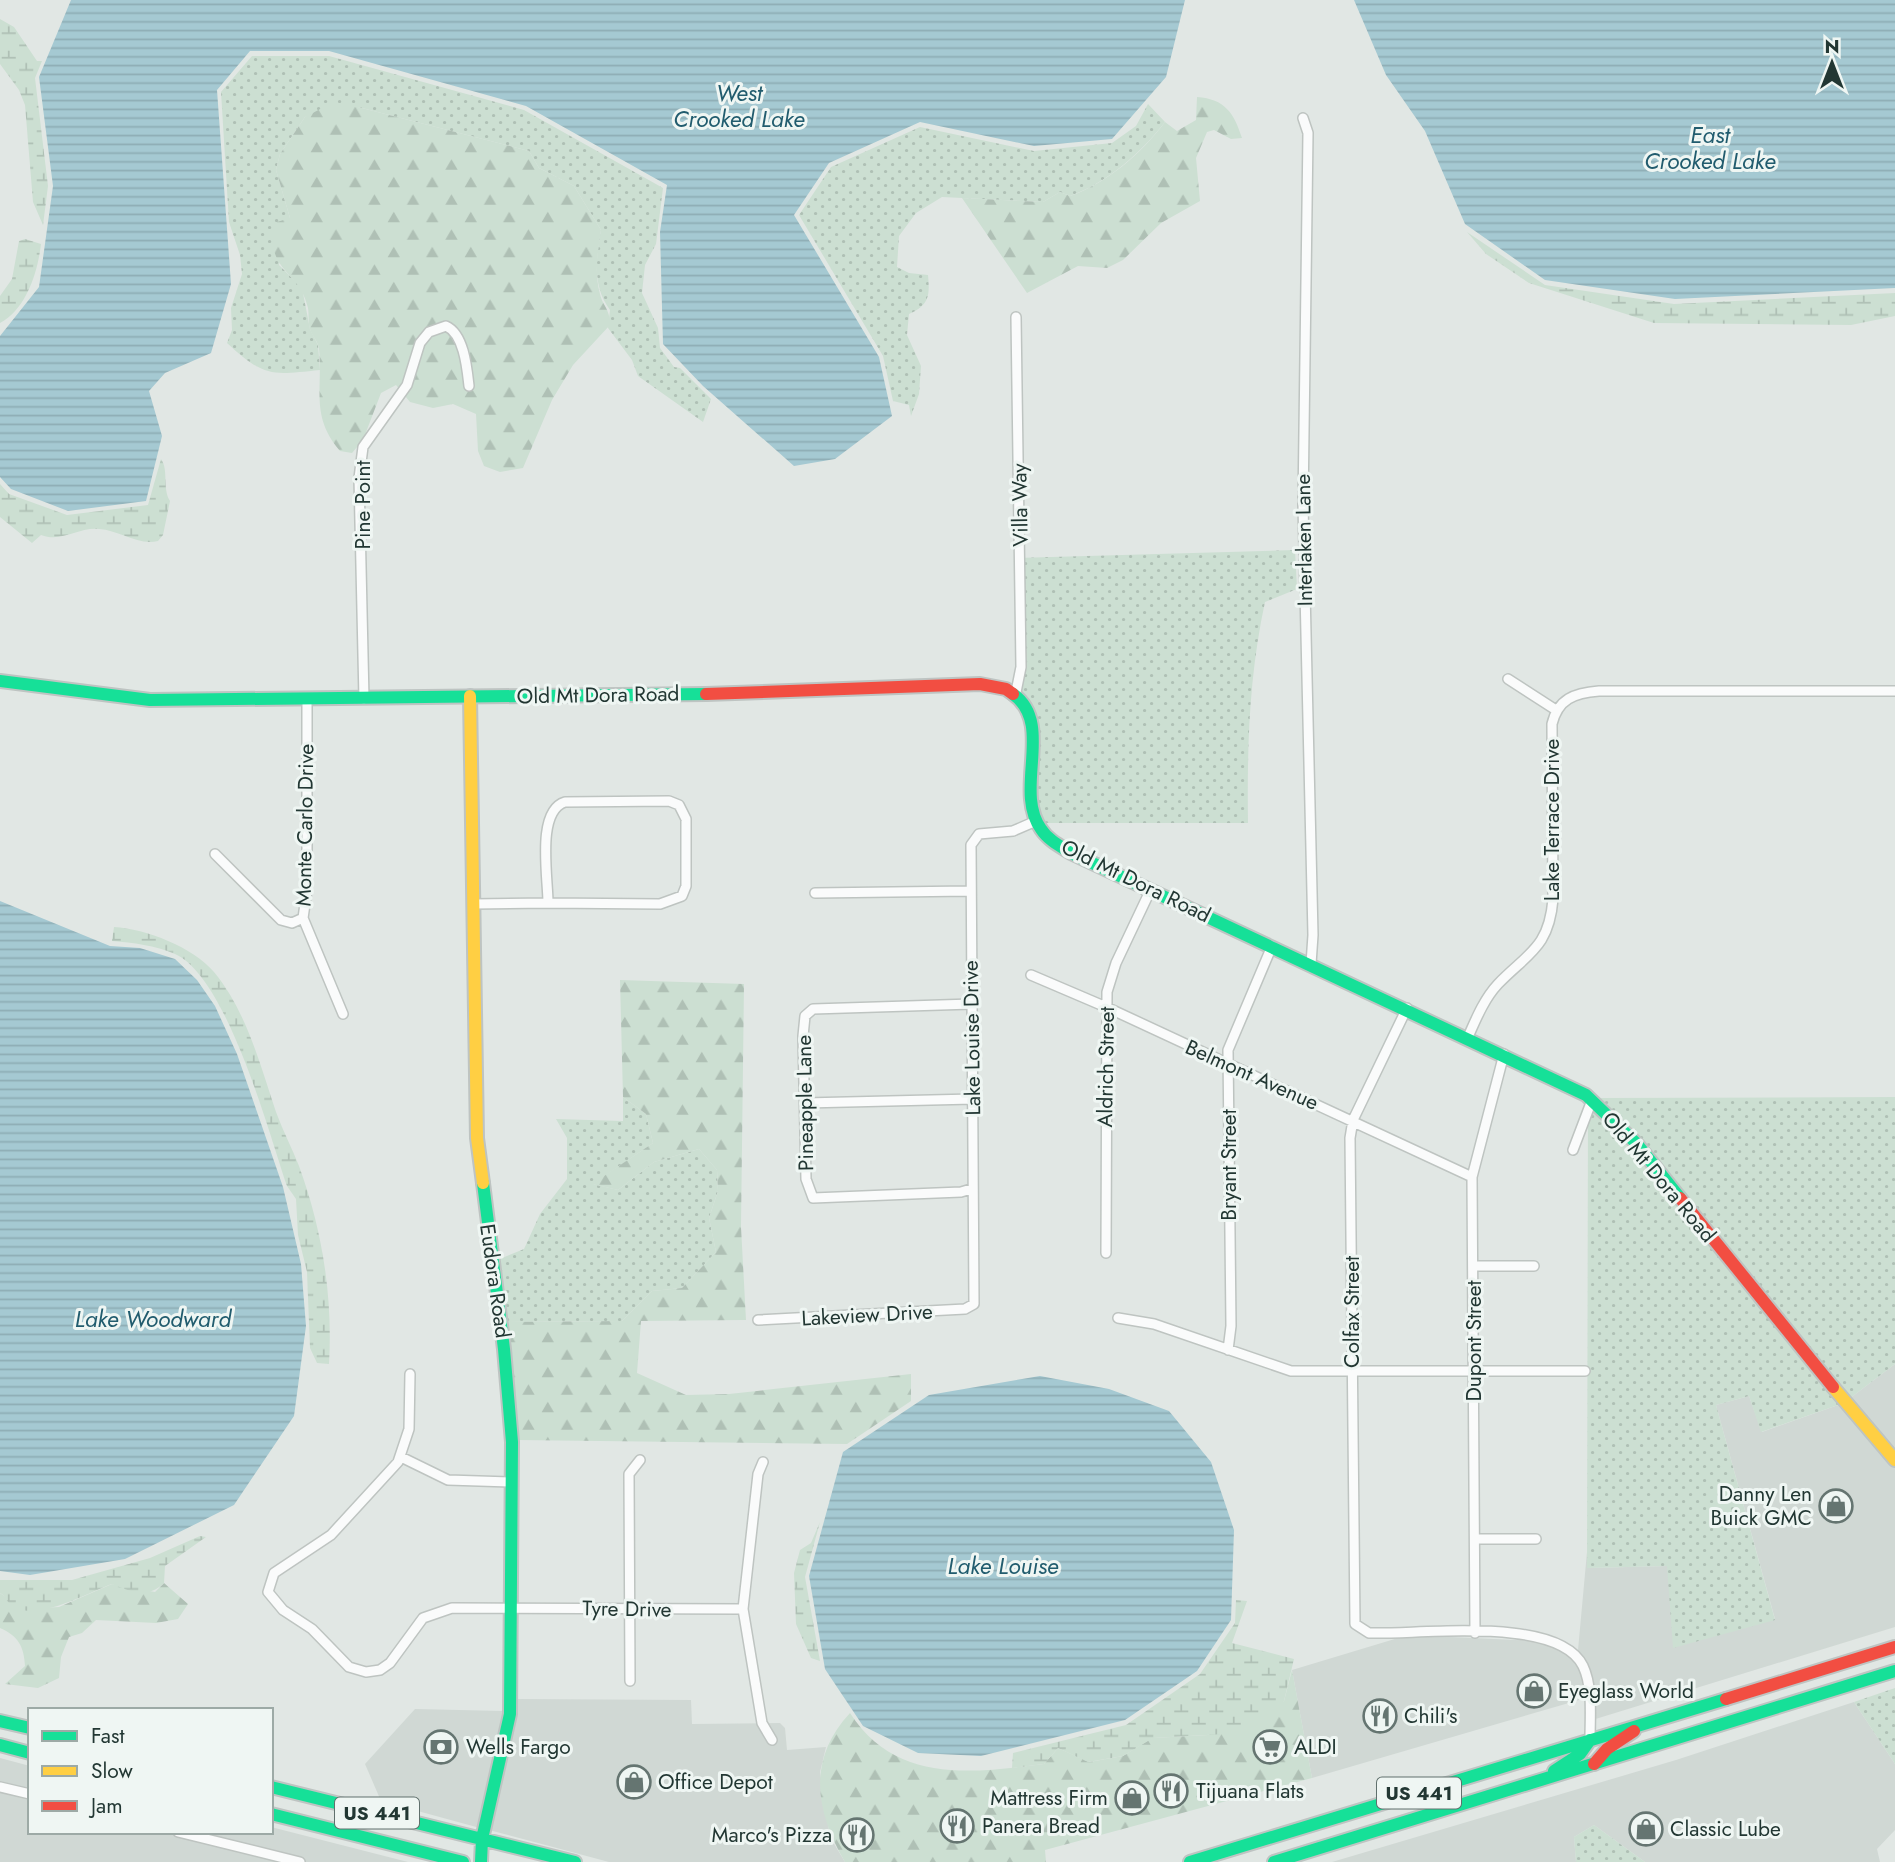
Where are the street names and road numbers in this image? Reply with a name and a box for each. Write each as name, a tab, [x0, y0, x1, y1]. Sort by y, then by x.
street label: Pine Point	[348, 461, 378, 549]
street label: Villa Way	[1004, 462, 1036, 547]
street label: Interlaken Lane	[1288, 473, 1320, 607]
street label: Old Mt Dora Road	[516, 679, 680, 711]
street label: Lake Terrace Drive	[1537, 739, 1567, 901]
street label: Monte Carlo Drive	[289, 743, 321, 907]
street label: Old Mt Dora Road	[1056, 832, 1216, 930]
street label: Lake Louise Drive	[956, 960, 988, 1116]
street label: Aldrich Street	[1090, 1006, 1122, 1128]
street label: Belmont Avenue	[1181, 1032, 1324, 1118]
street label: Pineapple Lane	[789, 1034, 821, 1171]
street label: Old Mt Dora Road	[1595, 1105, 1723, 1249]
street label: Bryant Street	[1214, 1109, 1244, 1221]
street label: Eudora Road	[472, 1222, 518, 1340]
street label: Colfax Street	[1337, 1256, 1367, 1368]
street label: Dupont Street	[1459, 1280, 1489, 1402]
street label: Lakeview Drive	[801, 1297, 934, 1333]
street label: Tyre Drive	[582, 1593, 672, 1625]
road number: US 441	[1377, 1778, 1461, 1809]
road number: US 441	[335, 1798, 419, 1828]

